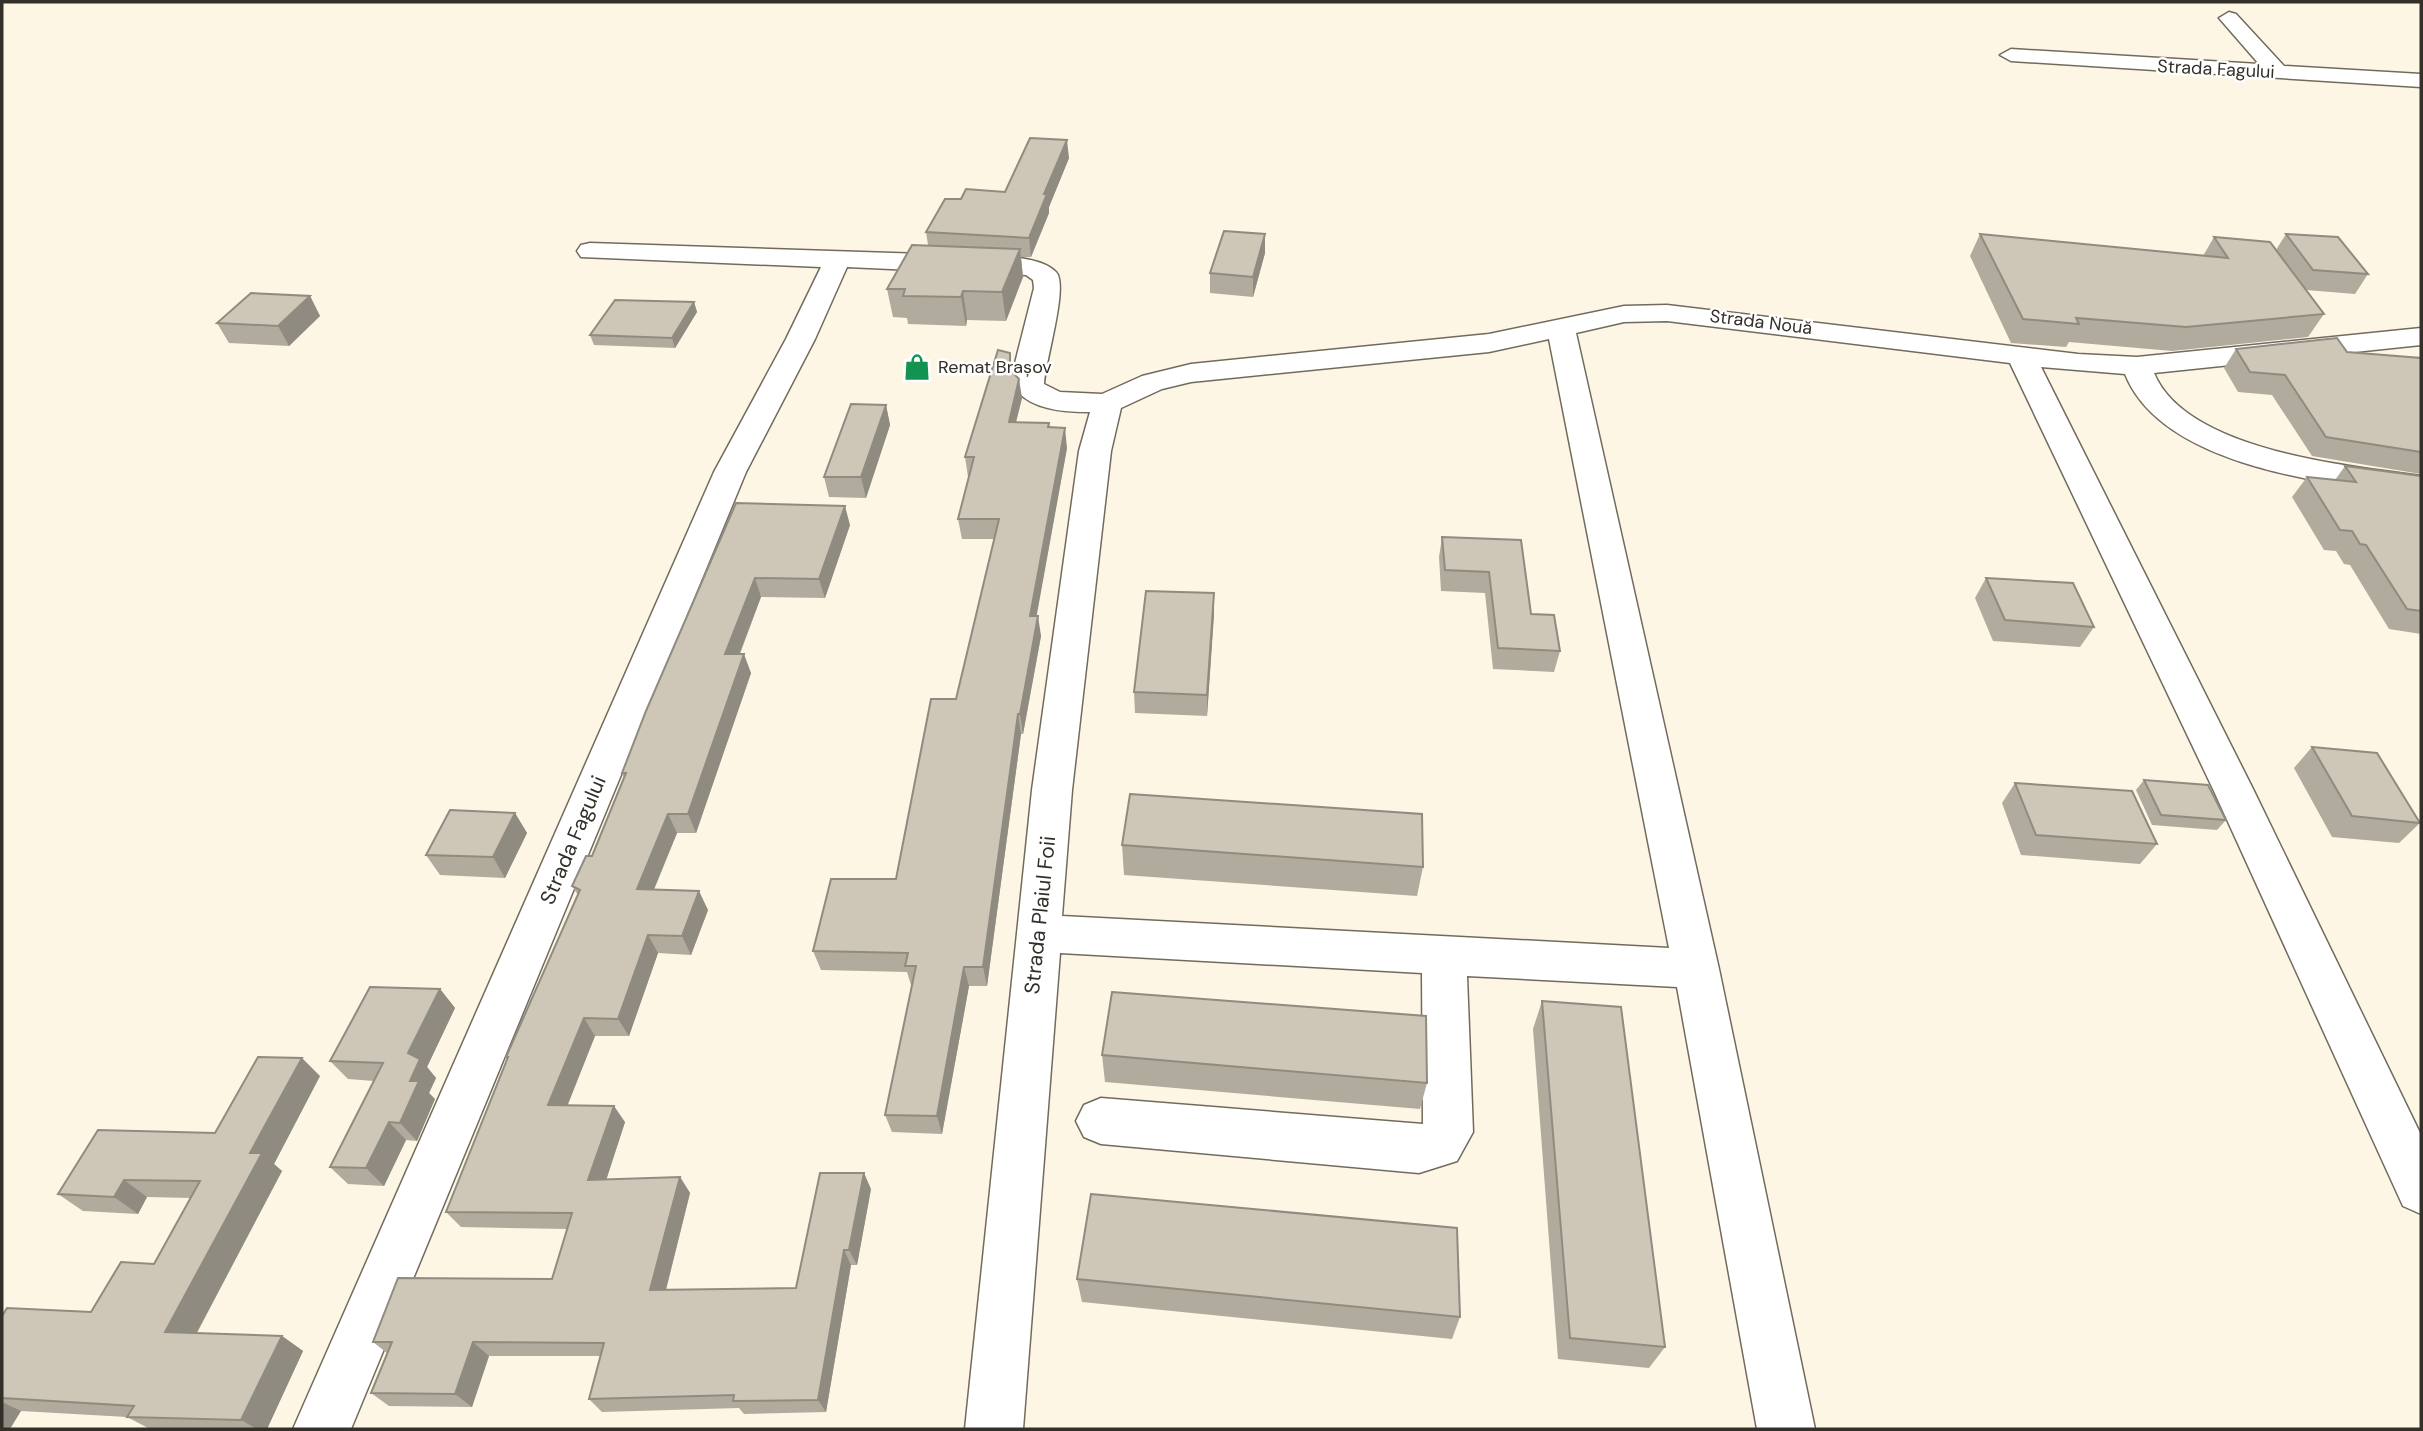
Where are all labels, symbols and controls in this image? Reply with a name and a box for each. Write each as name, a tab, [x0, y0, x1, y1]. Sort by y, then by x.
street label: Strada Fagului	[2157, 54, 2275, 84]
street label: Strada Nouă	[1708, 304, 1814, 340]
shop icon: Remat Brașov	[902, 352, 932, 382]
place label: Remat Brașov	[938, 355, 1052, 379]
street label: Strada Fagului	[533, 771, 613, 909]
street label: Strada Plaiul Foii	[1018, 835, 1062, 995]

